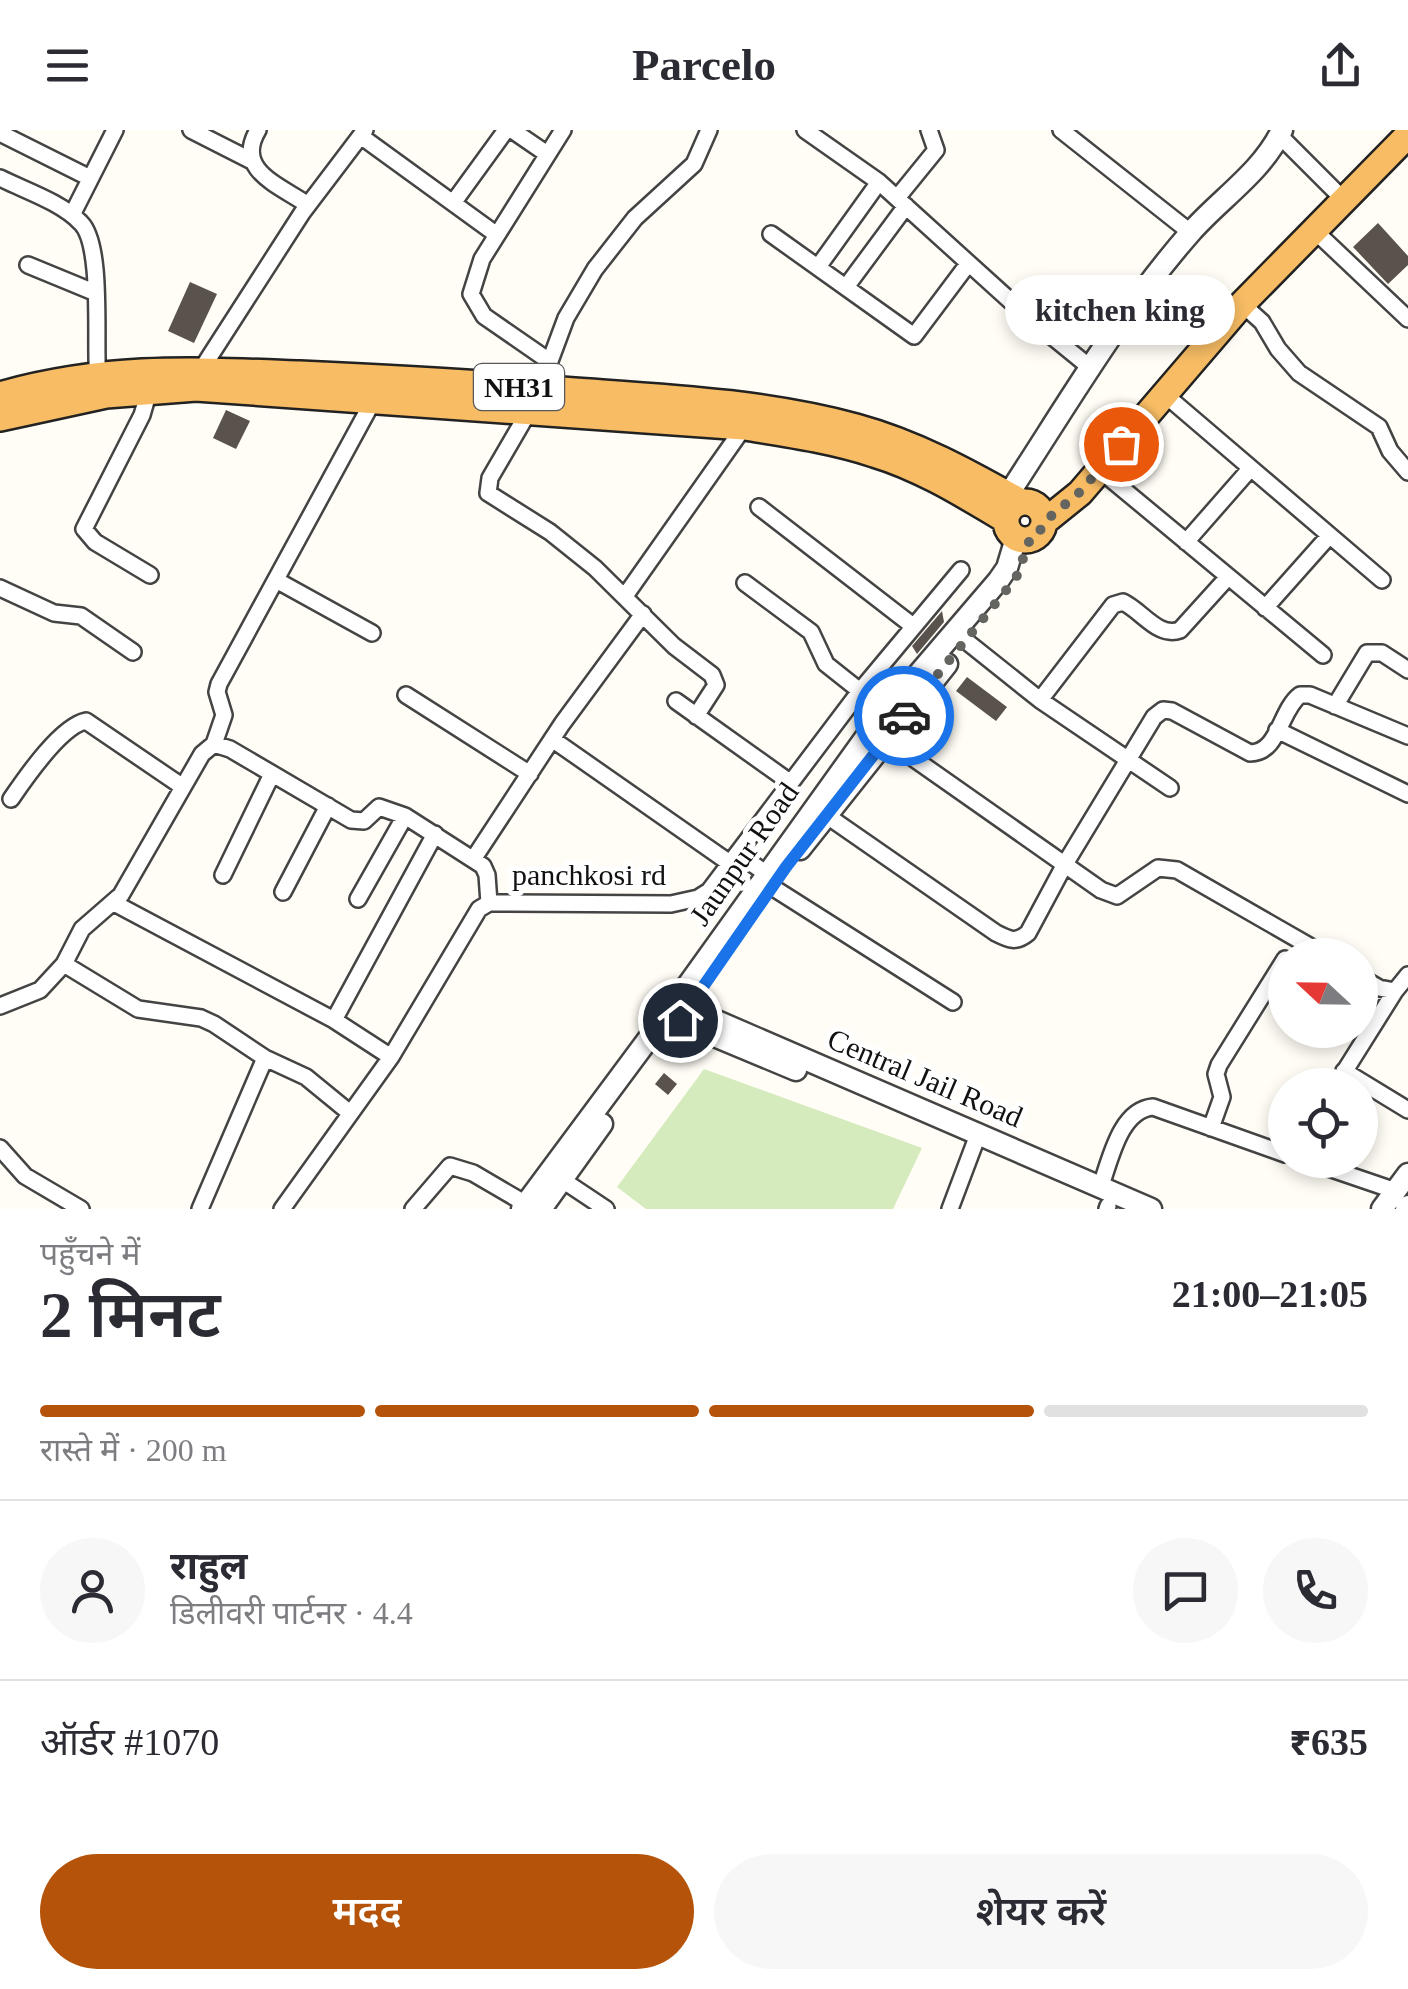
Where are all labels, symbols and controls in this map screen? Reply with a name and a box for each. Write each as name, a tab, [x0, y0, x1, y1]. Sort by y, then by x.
icon: menu	[40, 38, 95, 93]
icon: share	[1313, 38, 1368, 93]
text: Parcelo	[632, 40, 776, 90]
callout: kitchen king	[1006, 274, 1236, 344]
text: kitchen king	[1035, 292, 1205, 328]
road number: NH31	[474, 364, 564, 410]
pin	[1079, 402, 1164, 487]
icon: bag	[1094, 417, 1149, 472]
courier	[854, 666, 954, 766]
icon: car	[877, 689, 932, 744]
street label: Jaunpur Road	[683, 776, 805, 931]
street label: panchkosi rd	[512, 858, 666, 891]
north arrow	[1268, 938, 1378, 1048]
map controls	[1268, 938, 1378, 1178]
pin	[638, 978, 723, 1063]
icon: home	[653, 993, 708, 1048]
street label: Central Jail Road	[823, 1022, 1028, 1133]
button: locate	[1268, 1068, 1378, 1178]
text: पहुँचने में	[40, 1236, 140, 1272]
text: 21:00–21:05	[1172, 1273, 1368, 1315]
text: 2 मिनट	[40, 1279, 221, 1351]
text: रास्ते में · 200 m	[40, 1432, 227, 1468]
button: person	[40, 1538, 145, 1643]
button: chat	[1133, 1538, 1238, 1643]
button: phone	[1263, 1538, 1368, 1643]
text: राहुल	[170, 1545, 247, 1587]
text: डिलीवरी पार्टनर · 4.4	[170, 1595, 413, 1631]
text: ऑर्डर #1070	[40, 1721, 219, 1763]
text: ₹635	[1289, 1721, 1368, 1763]
button: मदद	[40, 1854, 694, 1969]
button: शेयर करें	[714, 1854, 1368, 1969]

